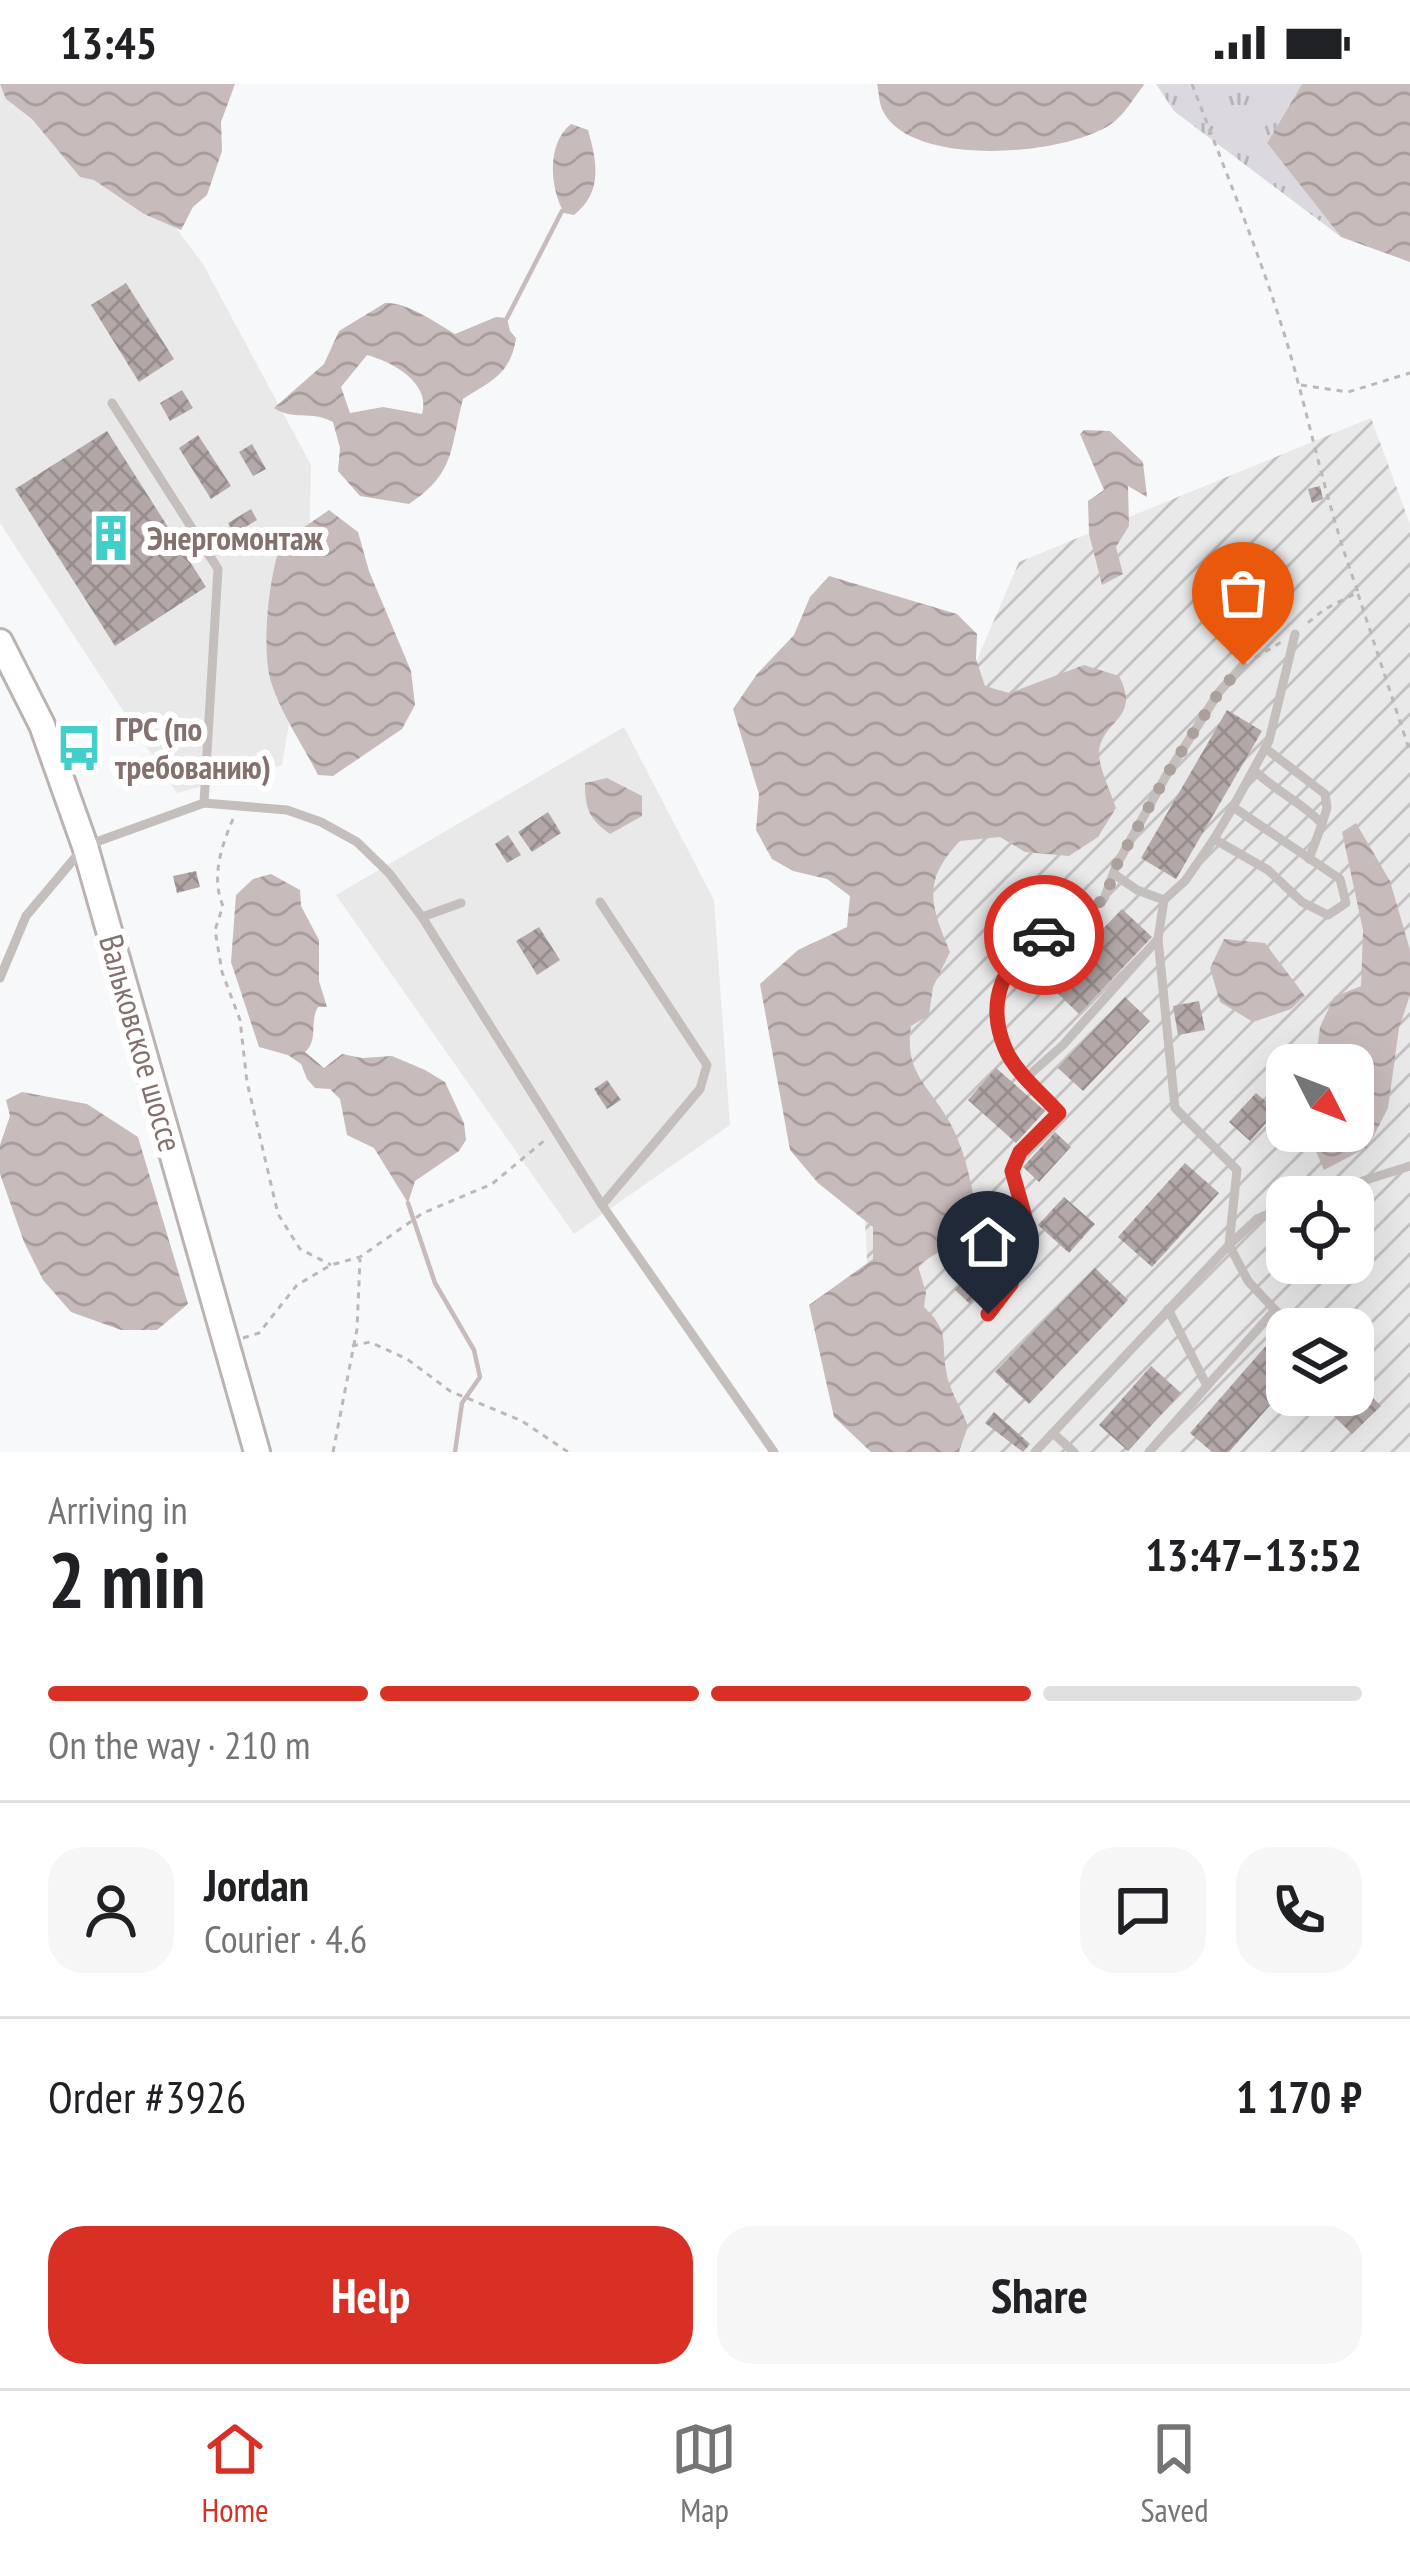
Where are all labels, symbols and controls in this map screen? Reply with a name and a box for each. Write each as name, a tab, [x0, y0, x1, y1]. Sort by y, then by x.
text: 13:45	[60, 13, 157, 71]
building icon: Энергомонтаж	[86, 513, 136, 563]
place label: Энергомонтаж	[147, 516, 324, 559]
pin	[1192, 542, 1294, 665]
icon: bag	[1210, 560, 1276, 626]
place label: ГРС (по требованию)	[115, 707, 271, 788]
bus stop icon: ГРС (по требованию)	[54, 723, 104, 773]
courier	[984, 875, 1104, 995]
icon: car	[1011, 902, 1077, 968]
street label: Вальковское шоссе	[90, 929, 193, 1156]
north arrow	[1266, 1044, 1374, 1152]
map controls	[1266, 1044, 1374, 1416]
button: locate	[1266, 1176, 1374, 1284]
pin	[937, 1191, 1039, 1314]
icon: home	[955, 1209, 1021, 1275]
button: layers	[1266, 1308, 1374, 1416]
text: Arriving in	[48, 1484, 188, 1535]
text: 13:47–13:52	[1145, 1525, 1362, 1583]
text: 2 min	[48, 1529, 206, 1630]
text: On the way · 210 m	[48, 1719, 310, 1770]
button: person	[48, 1847, 174, 1973]
button: chat	[1080, 1847, 1206, 1973]
button: phone	[1236, 1847, 1362, 1973]
text: Jordan	[204, 1855, 309, 1913]
text: Courier · 4.6	[204, 1913, 367, 1964]
text: Order #3926	[48, 2067, 246, 2125]
text: 1 170 ₽	[1236, 2067, 1362, 2125]
button: Help	[48, 2226, 693, 2364]
button: Share	[717, 2226, 1362, 2364]
tab: Home	[201, 2416, 269, 2531]
tab: Map	[671, 2416, 737, 2531]
tab: Saved	[1140, 2416, 1208, 2531]

